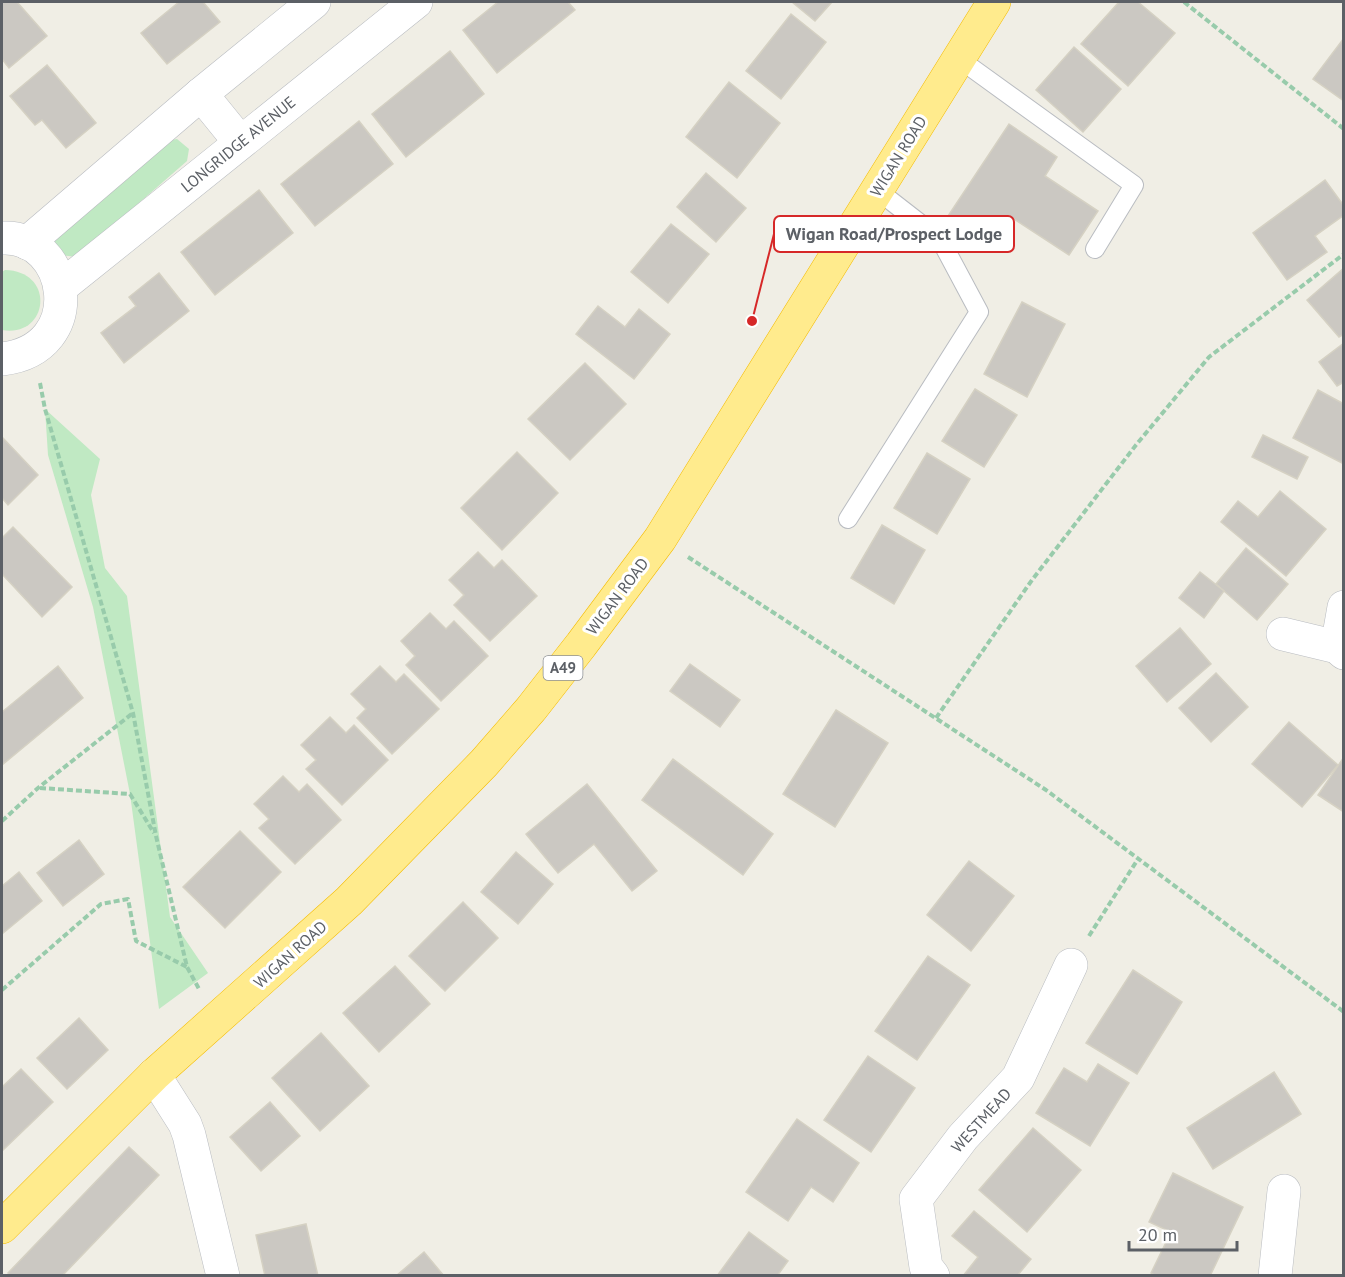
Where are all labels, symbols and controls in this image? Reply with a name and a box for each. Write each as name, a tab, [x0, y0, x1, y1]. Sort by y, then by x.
street label: LONGRIDGE AVENUE	[177, 92, 299, 196]
street label: WIGAN ROAD	[865, 112, 931, 200]
callout: Wigan Road/Prospect Lodge	[774, 216, 1014, 252]
text: Wigan Road/Prospect Lodge	[786, 222, 1002, 245]
street label: WIGAN ROAD	[582, 554, 652, 638]
road number: A49	[544, 656, 582, 680]
street label: WIGAN ROAD	[249, 916, 331, 992]
street label: WESTMEAD	[947, 1083, 1015, 1157]
scale bar	[1129, 1214, 1237, 1252]
text: 20 m	[1138, 1223, 1177, 1246]

